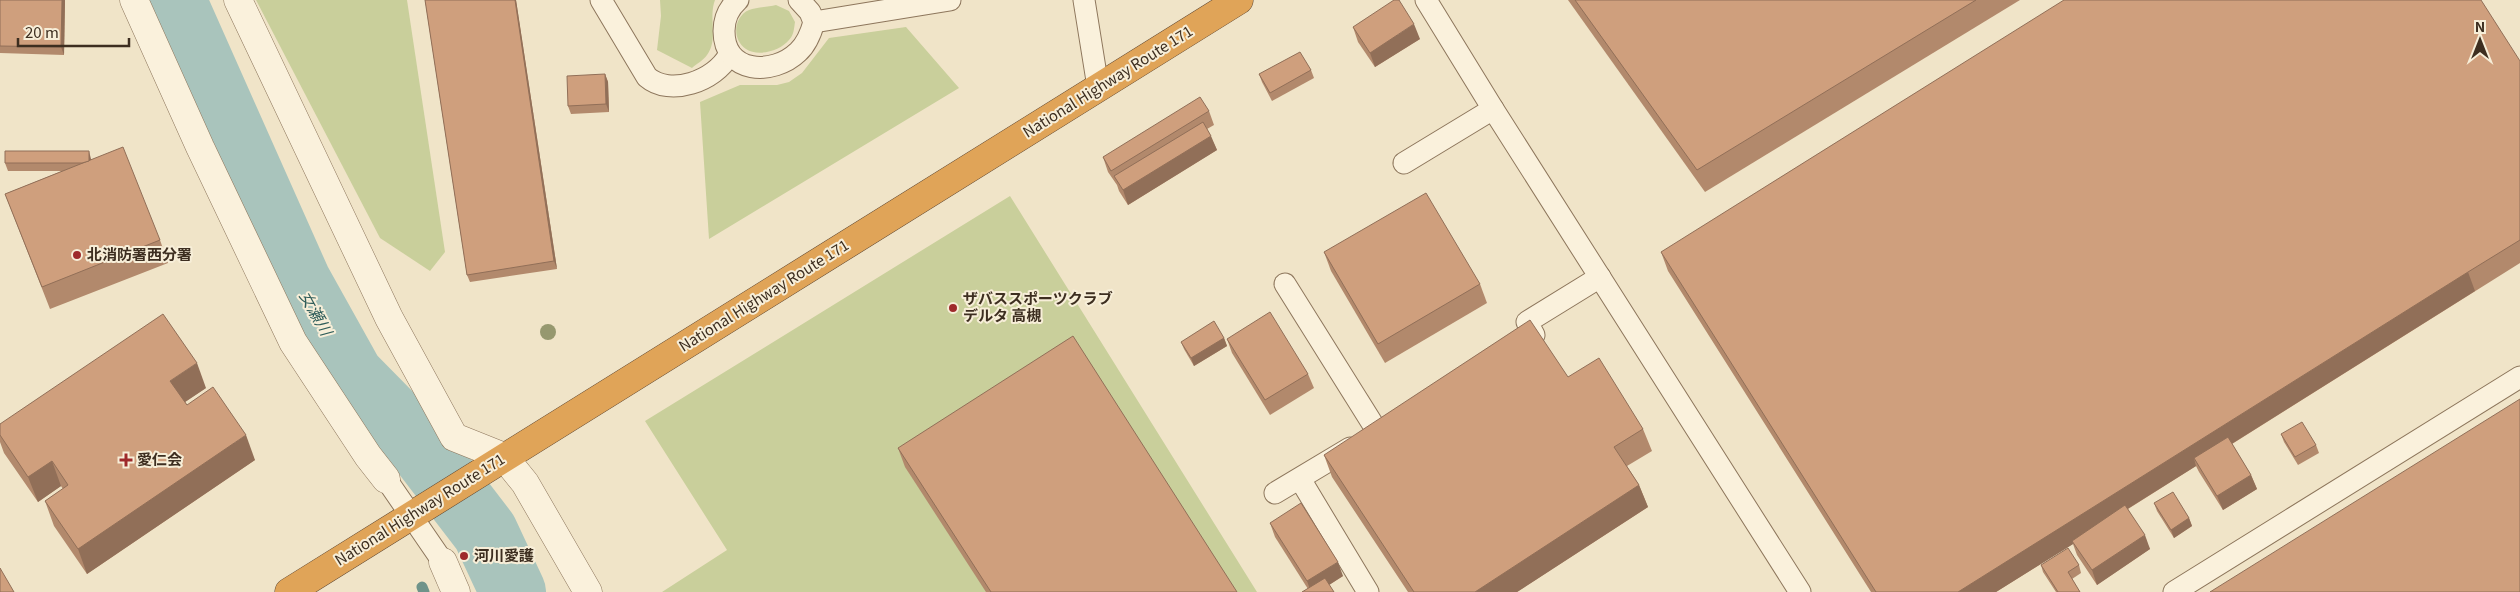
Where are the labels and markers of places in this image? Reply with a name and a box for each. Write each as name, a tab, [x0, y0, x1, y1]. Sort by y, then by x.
place label: 北消防署西分署	[87, 243, 192, 264]
marker: 北消防署西分署	[71, 249, 83, 261]
place label: ザバススポーツクラブ デルタ 高槻	[963, 287, 1113, 325]
marker: ザバススポーツクラブ デルタ 高槻	[947, 302, 959, 314]
place label: 愛仁会	[137, 448, 182, 469]
marker: 愛仁会	[119, 453, 133, 467]
place label: 河川愛護	[474, 544, 534, 565]
marker: 河川愛護	[458, 550, 470, 562]

